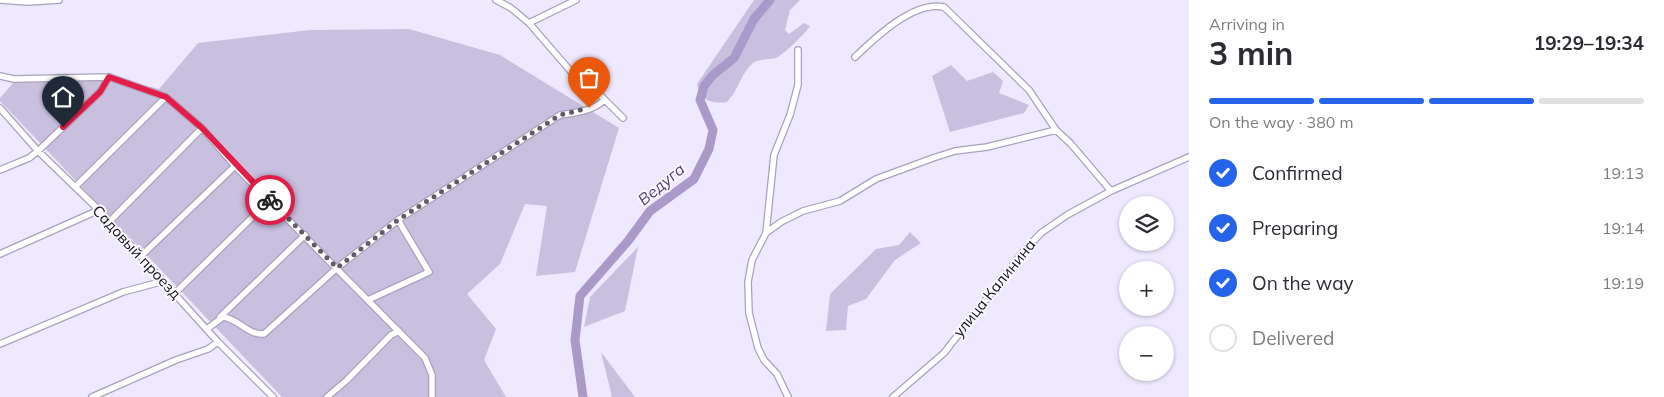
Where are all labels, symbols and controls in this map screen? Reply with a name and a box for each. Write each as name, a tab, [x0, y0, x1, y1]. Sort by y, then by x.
text: Arriving in	[1209, 14, 1285, 34]
text: 19:29–19:34	[1534, 31, 1644, 55]
text: 3 min	[1209, 33, 1293, 73]
pin	[568, 57, 610, 108]
icon: bag	[575, 64, 603, 92]
pin	[42, 76, 84, 127]
icon: home	[49, 83, 77, 111]
text: On the way · 380 m	[1209, 112, 1354, 132]
water label: Ведуга	[633, 159, 689, 209]
icon: check	[1209, 159, 1237, 187]
text: Confirmed	[1252, 161, 1343, 185]
text: 19:13	[1602, 163, 1644, 183]
courier	[245, 175, 295, 225]
icon: bike	[256, 186, 284, 214]
map controls	[1119, 196, 1174, 381]
button: layers	[1119, 196, 1174, 251]
street label: Садовый проезд	[89, 201, 185, 303]
icon: check	[1209, 214, 1237, 242]
text: Preparing	[1252, 216, 1338, 240]
text: 19:14	[1602, 218, 1644, 238]
street label: улица Калинина	[949, 235, 1039, 341]
button: +	[1119, 261, 1174, 316]
icon: check	[1209, 269, 1237, 297]
text: On the way	[1252, 271, 1354, 295]
text: 19:19	[1602, 273, 1644, 293]
button: −	[1119, 326, 1174, 381]
text: Delivered	[1252, 326, 1334, 350]

